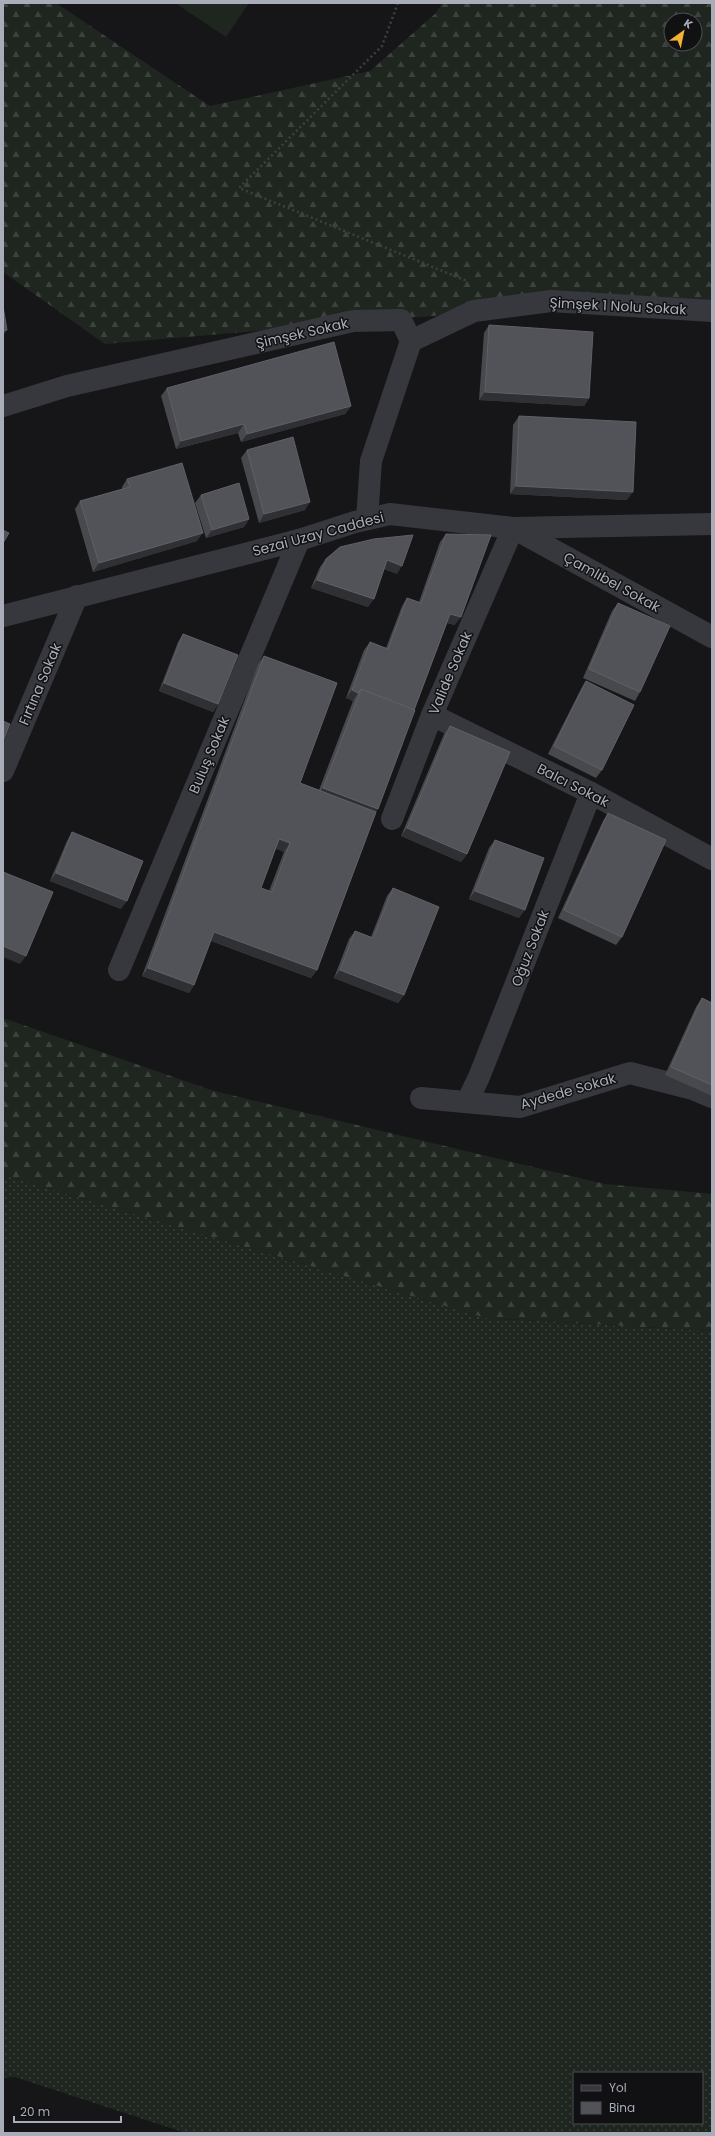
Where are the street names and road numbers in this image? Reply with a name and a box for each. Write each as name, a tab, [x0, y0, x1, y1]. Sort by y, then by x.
street label: Şimşek 1 Nolu Sokak	[549, 292, 688, 320]
street label: Şimşek Sokak	[254, 312, 351, 353]
street label: Sezai Uzay Caddesi	[250, 507, 386, 561]
street label: Çamlıbel Sokak	[560, 547, 665, 617]
street label: Valide Sokak	[423, 628, 477, 718]
street label: Fırtına Sokak	[14, 639, 67, 728]
street label: Buluş Sokak	[184, 713, 235, 797]
street label: Balcı Sokak	[534, 758, 613, 812]
street label: Oğuz Sokak	[506, 906, 554, 989]
street label: Aydede Sokak	[518, 1068, 619, 1114]

